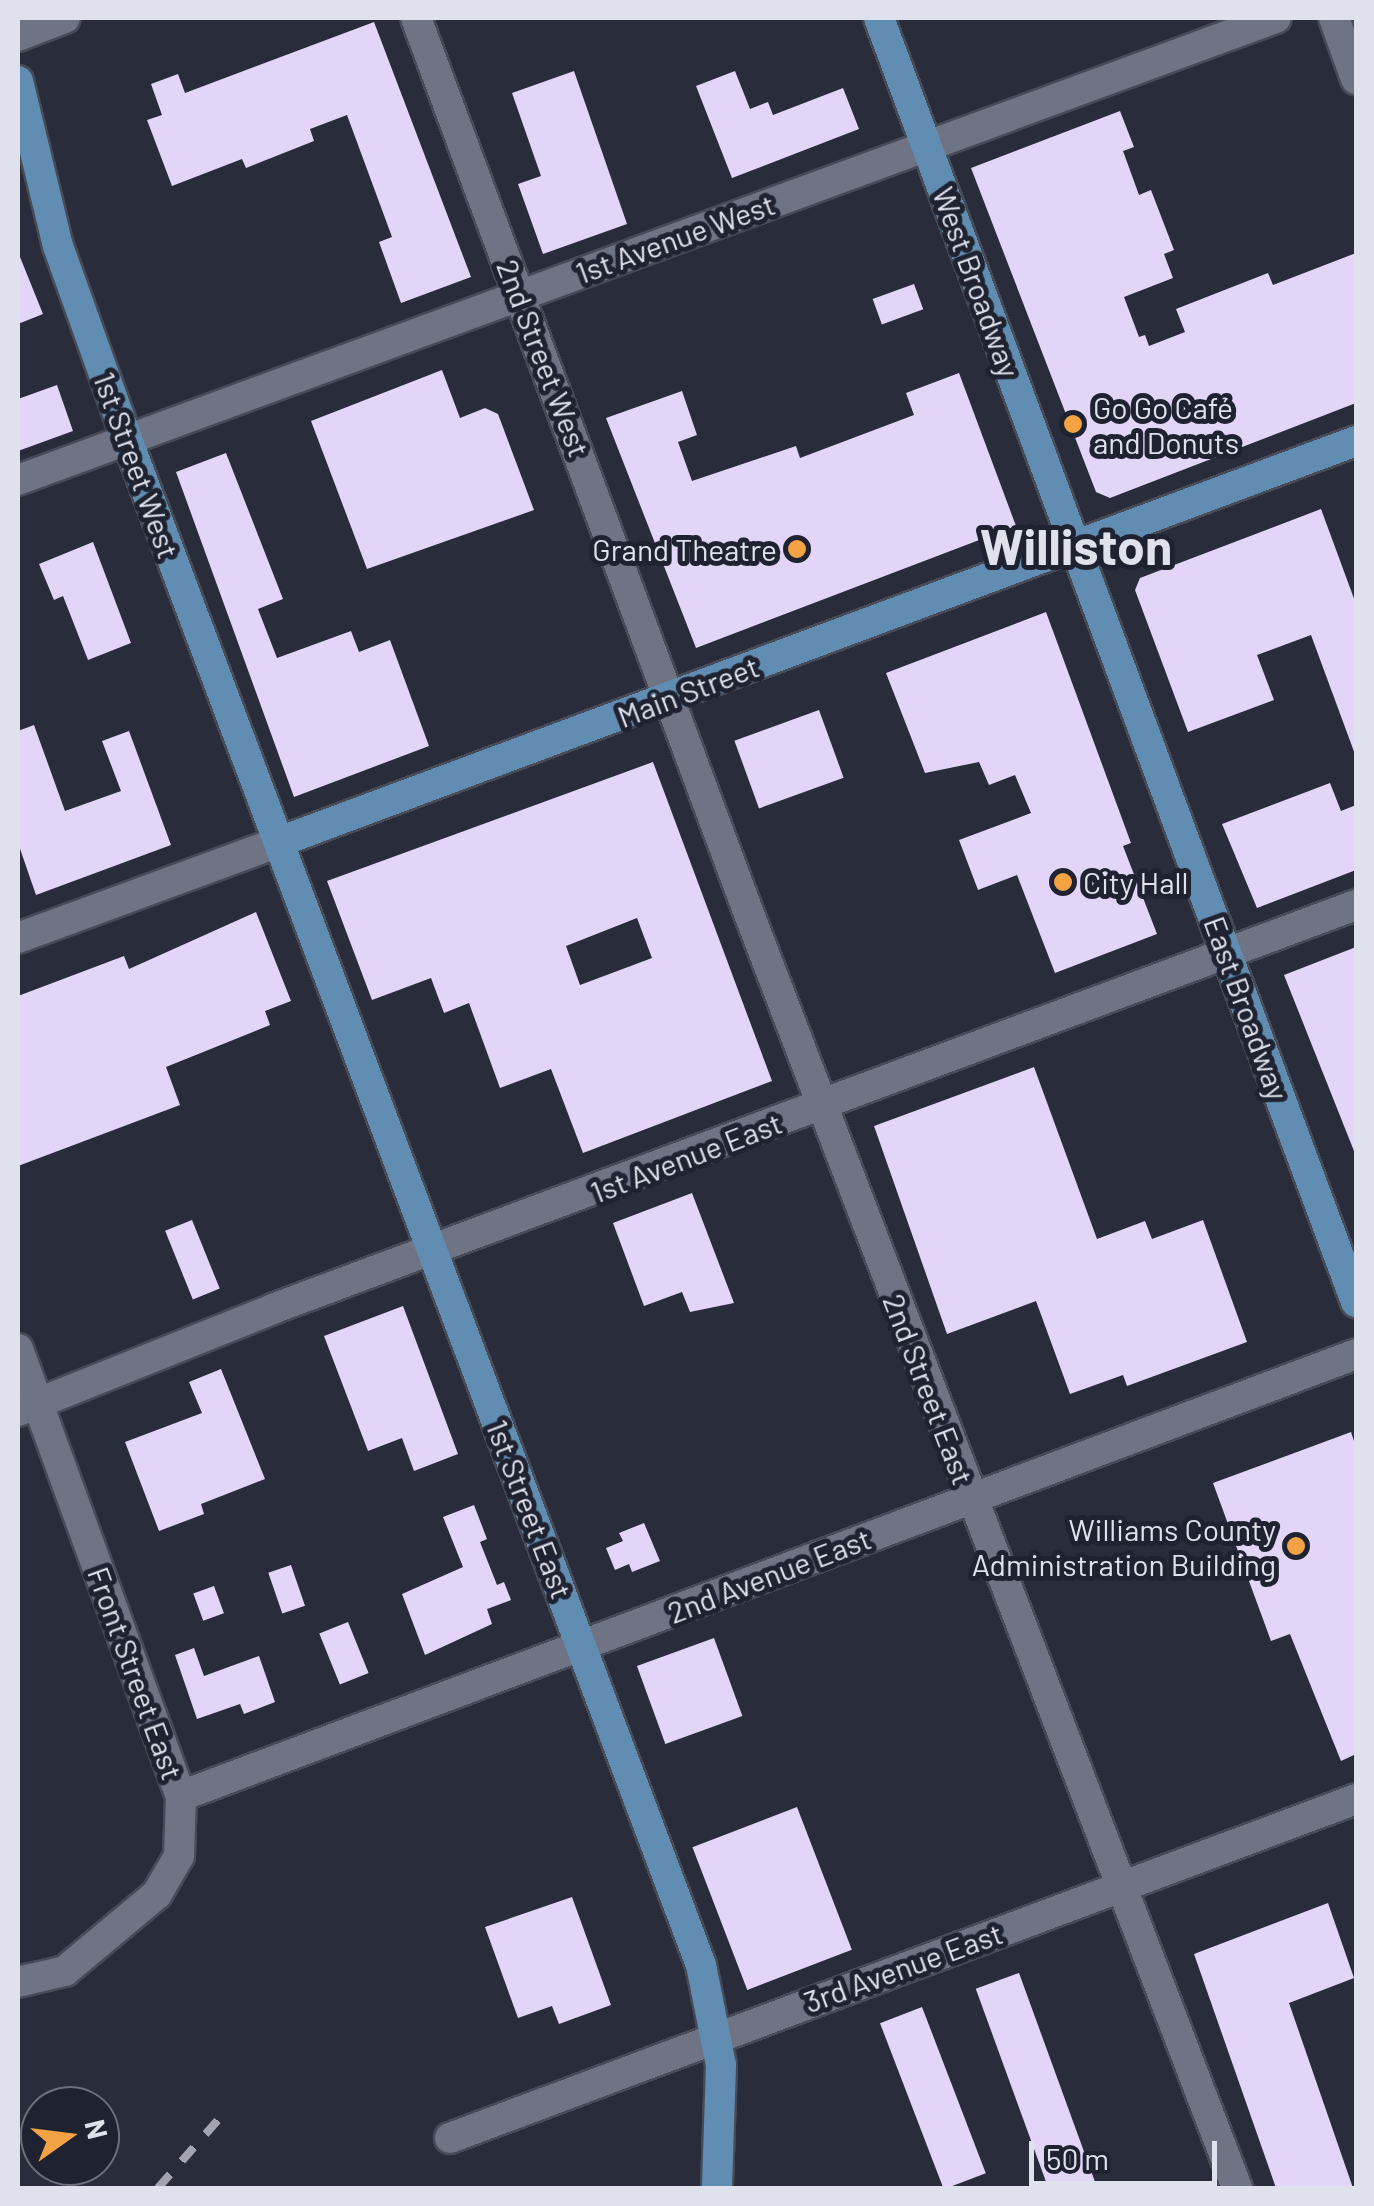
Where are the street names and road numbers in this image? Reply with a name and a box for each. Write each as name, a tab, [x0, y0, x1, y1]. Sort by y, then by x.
street label: West Broadway	[926, 182, 1028, 382]
street label: 1st Avenue West	[571, 185, 779, 291]
street label: 2nd Street West	[490, 254, 598, 462]
street label: 1st Street West	[87, 367, 187, 563]
street label: Main Street	[612, 648, 764, 734]
street label: East Broadway	[1197, 911, 1297, 1105]
street label: 1st Avenue East	[585, 1104, 787, 1210]
street label: 2nd Street East	[876, 1289, 982, 1489]
street label: 1st Street East	[479, 1415, 581, 1603]
street label: 2nd Avenue East	[662, 1520, 876, 1630]
street label: Front Street East	[81, 1562, 191, 1784]
street label: 3rd Avenue East	[799, 1914, 1007, 2020]

